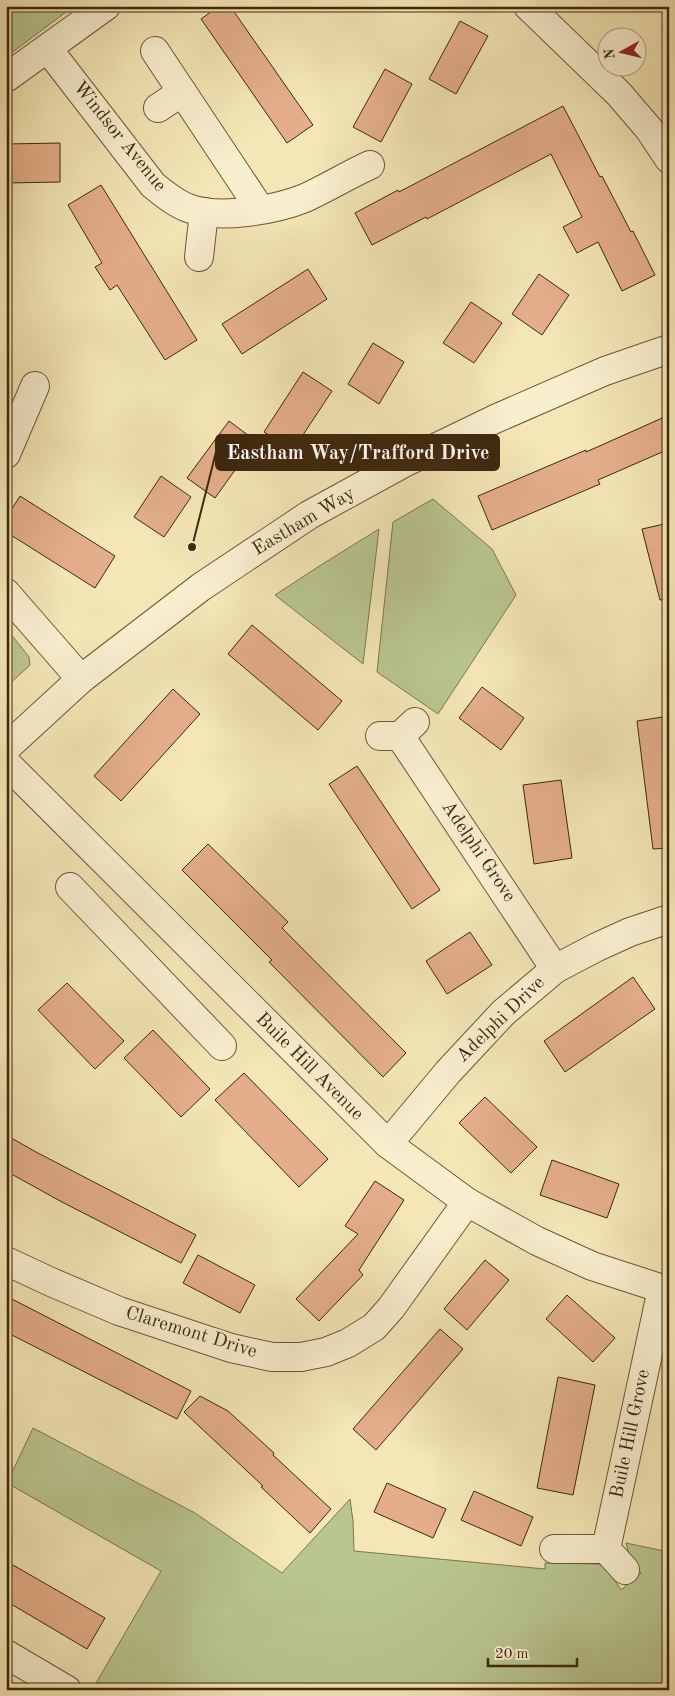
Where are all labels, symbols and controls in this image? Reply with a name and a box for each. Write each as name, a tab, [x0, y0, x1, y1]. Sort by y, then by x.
north arrow	[598, 28, 648, 78]
text: N	[602, 47, 618, 60]
street label: Windsor Avenue	[69, 78, 169, 196]
callout: Eastham Way/Trafford Drive	[216, 435, 499, 470]
text: Eastham Way/Trafford Drive	[227, 444, 490, 464]
street label: Eastham Way	[250, 484, 358, 560]
street label: Adelphi Grove	[437, 798, 519, 906]
street label: Adelphi Drive	[453, 973, 549, 1067]
street label: Buile Hill Avenue	[252, 1010, 366, 1124]
street label: Claremont Drive	[123, 1304, 259, 1362]
street label: Buile Hill Grove	[608, 1368, 654, 1500]
scale bar	[488, 1636, 576, 1668]
text: 20 m	[495, 1647, 529, 1662]

